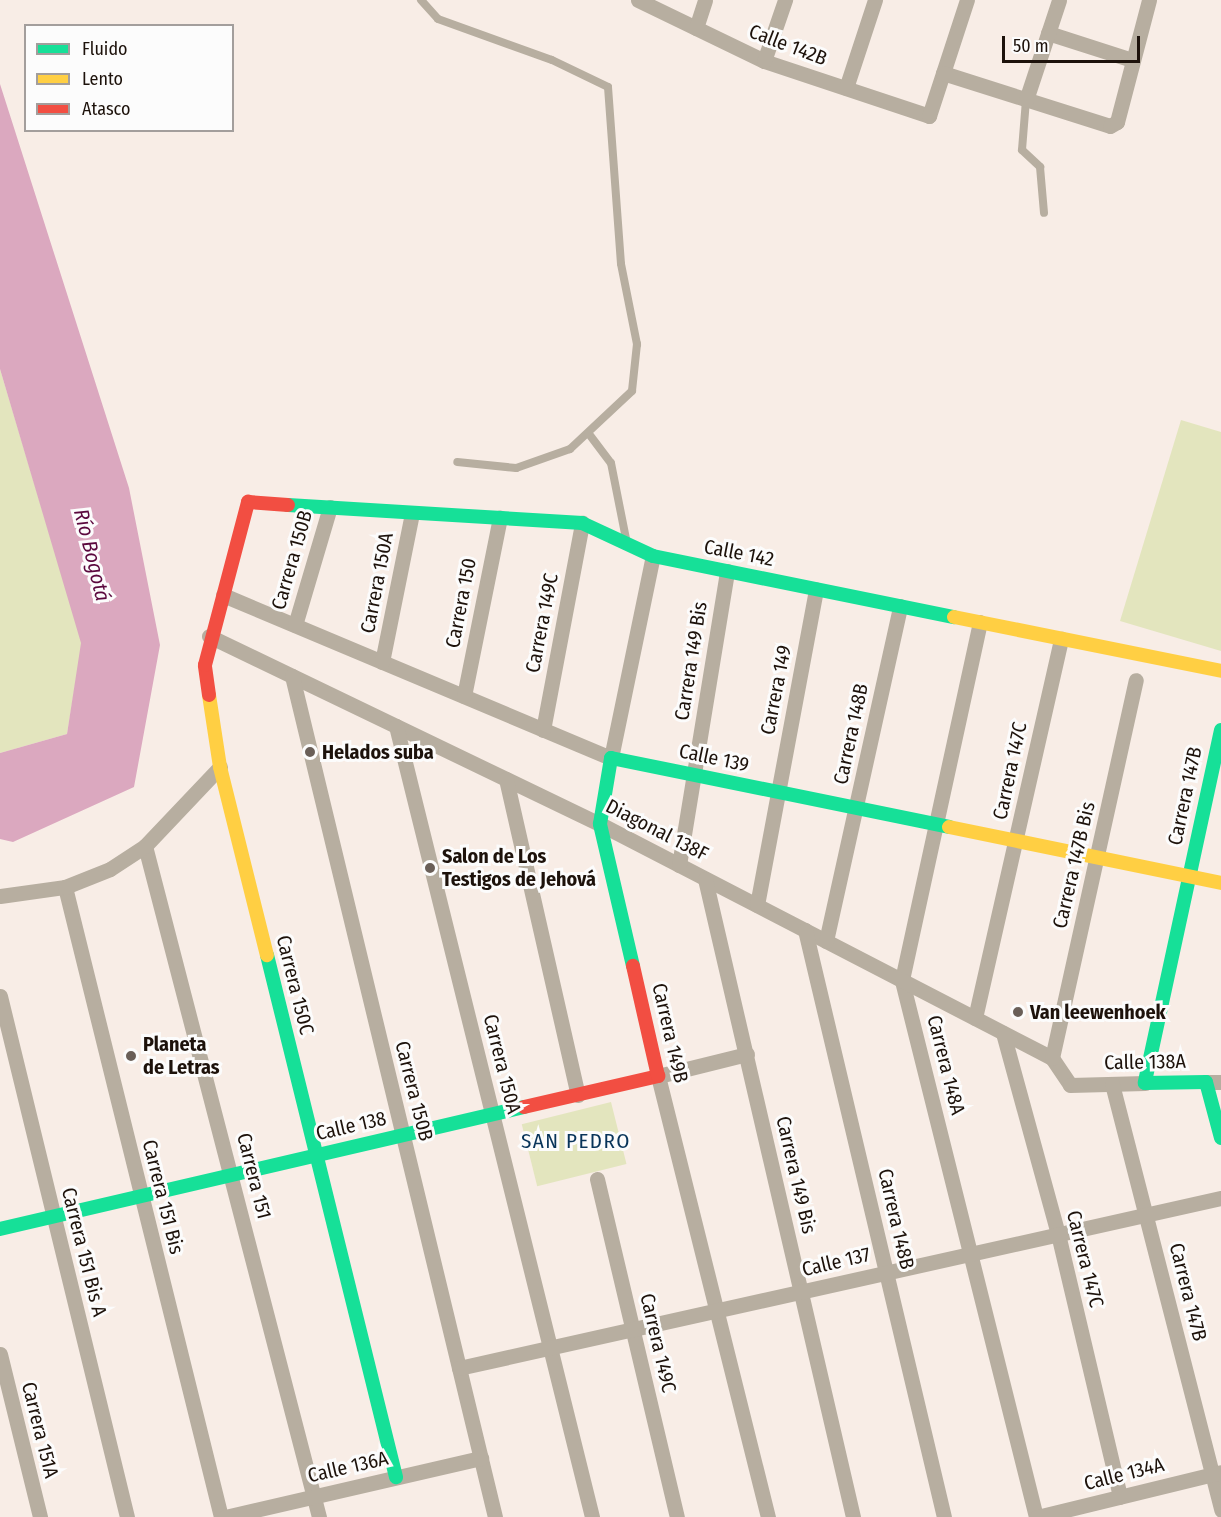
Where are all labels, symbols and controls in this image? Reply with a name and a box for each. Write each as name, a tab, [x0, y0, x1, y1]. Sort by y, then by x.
street label: Calle 142B	[746, 19, 830, 71]
legend	[24, 24, 234, 132]
scale bar	[1005, 24, 1143, 62]
text: 50 m	[1013, 35, 1049, 57]
text: Fluido	[82, 38, 128, 60]
text: Lento	[82, 68, 123, 90]
text: Atasco	[82, 98, 130, 120]
water label: Río Bogotá	[68, 506, 116, 604]
street label: Carrera 150B	[266, 508, 318, 612]
street label: Carrera 150A	[356, 531, 398, 635]
street label: Calle 142	[702, 534, 776, 572]
street label: Carrera 150	[441, 556, 481, 650]
street label: Carrera 149C	[521, 571, 563, 675]
street label: Carrera 149 Bis	[670, 600, 712, 722]
street label: Carrera 149	[756, 643, 796, 737]
street label: Carrera 148B	[829, 681, 873, 787]
street label: Carrera 147C	[988, 720, 1032, 822]
street label: Calle 139	[677, 739, 751, 777]
place label: Helados suba	[322, 740, 434, 764]
marker: Helados suba	[303, 745, 317, 759]
street label: Carrera 147B	[1163, 745, 1207, 847]
street label: Diagonal 138F	[602, 794, 712, 866]
street label: Carrera 147B Bis	[1048, 799, 1100, 931]
place label: Salon de Los Testigos de Jehová	[442, 844, 596, 891]
marker: Salon de Los Testigos de Jehová	[423, 861, 437, 875]
street label: Carrera 150C	[271, 933, 319, 1037]
street label: Carrera 149B	[647, 981, 693, 1085]
place label: Van leewenhoek	[1030, 1000, 1166, 1024]
marker: Van leewenhoek	[1011, 1005, 1025, 1019]
street label: Carrera 150A	[478, 1012, 526, 1116]
street label: Carrera 148A	[922, 1013, 970, 1117]
place label: Planeta de Letras	[143, 1032, 220, 1079]
street label: Carrera 150B	[390, 1038, 438, 1144]
marker: Planeta de Letras	[124, 1049, 138, 1063]
street label: Calle 138A	[1104, 1049, 1186, 1075]
street label: Calle 138	[314, 1106, 388, 1146]
street label: Carrera 149 Bis	[771, 1114, 821, 1236]
district label: SAN PEDRO	[521, 1128, 631, 1154]
street label: Carrera 151	[232, 1131, 276, 1221]
street label: Carrera 151 Bis	[137, 1137, 189, 1257]
street label: Carrera 148B	[873, 1166, 919, 1272]
street label: Carrera 151 Bis A	[56, 1185, 112, 1319]
street label: Carrera 147C	[1061, 1208, 1109, 1310]
street label: Carrera 147B	[1164, 1241, 1212, 1343]
street label: Calle 137	[799, 1242, 873, 1282]
street label: Carrera 149C	[635, 1291, 681, 1395]
street label: Carrera 151A	[16, 1379, 64, 1481]
street label: Calle 136A	[305, 1446, 391, 1488]
street label: Calle 134A	[1082, 1452, 1166, 1496]

